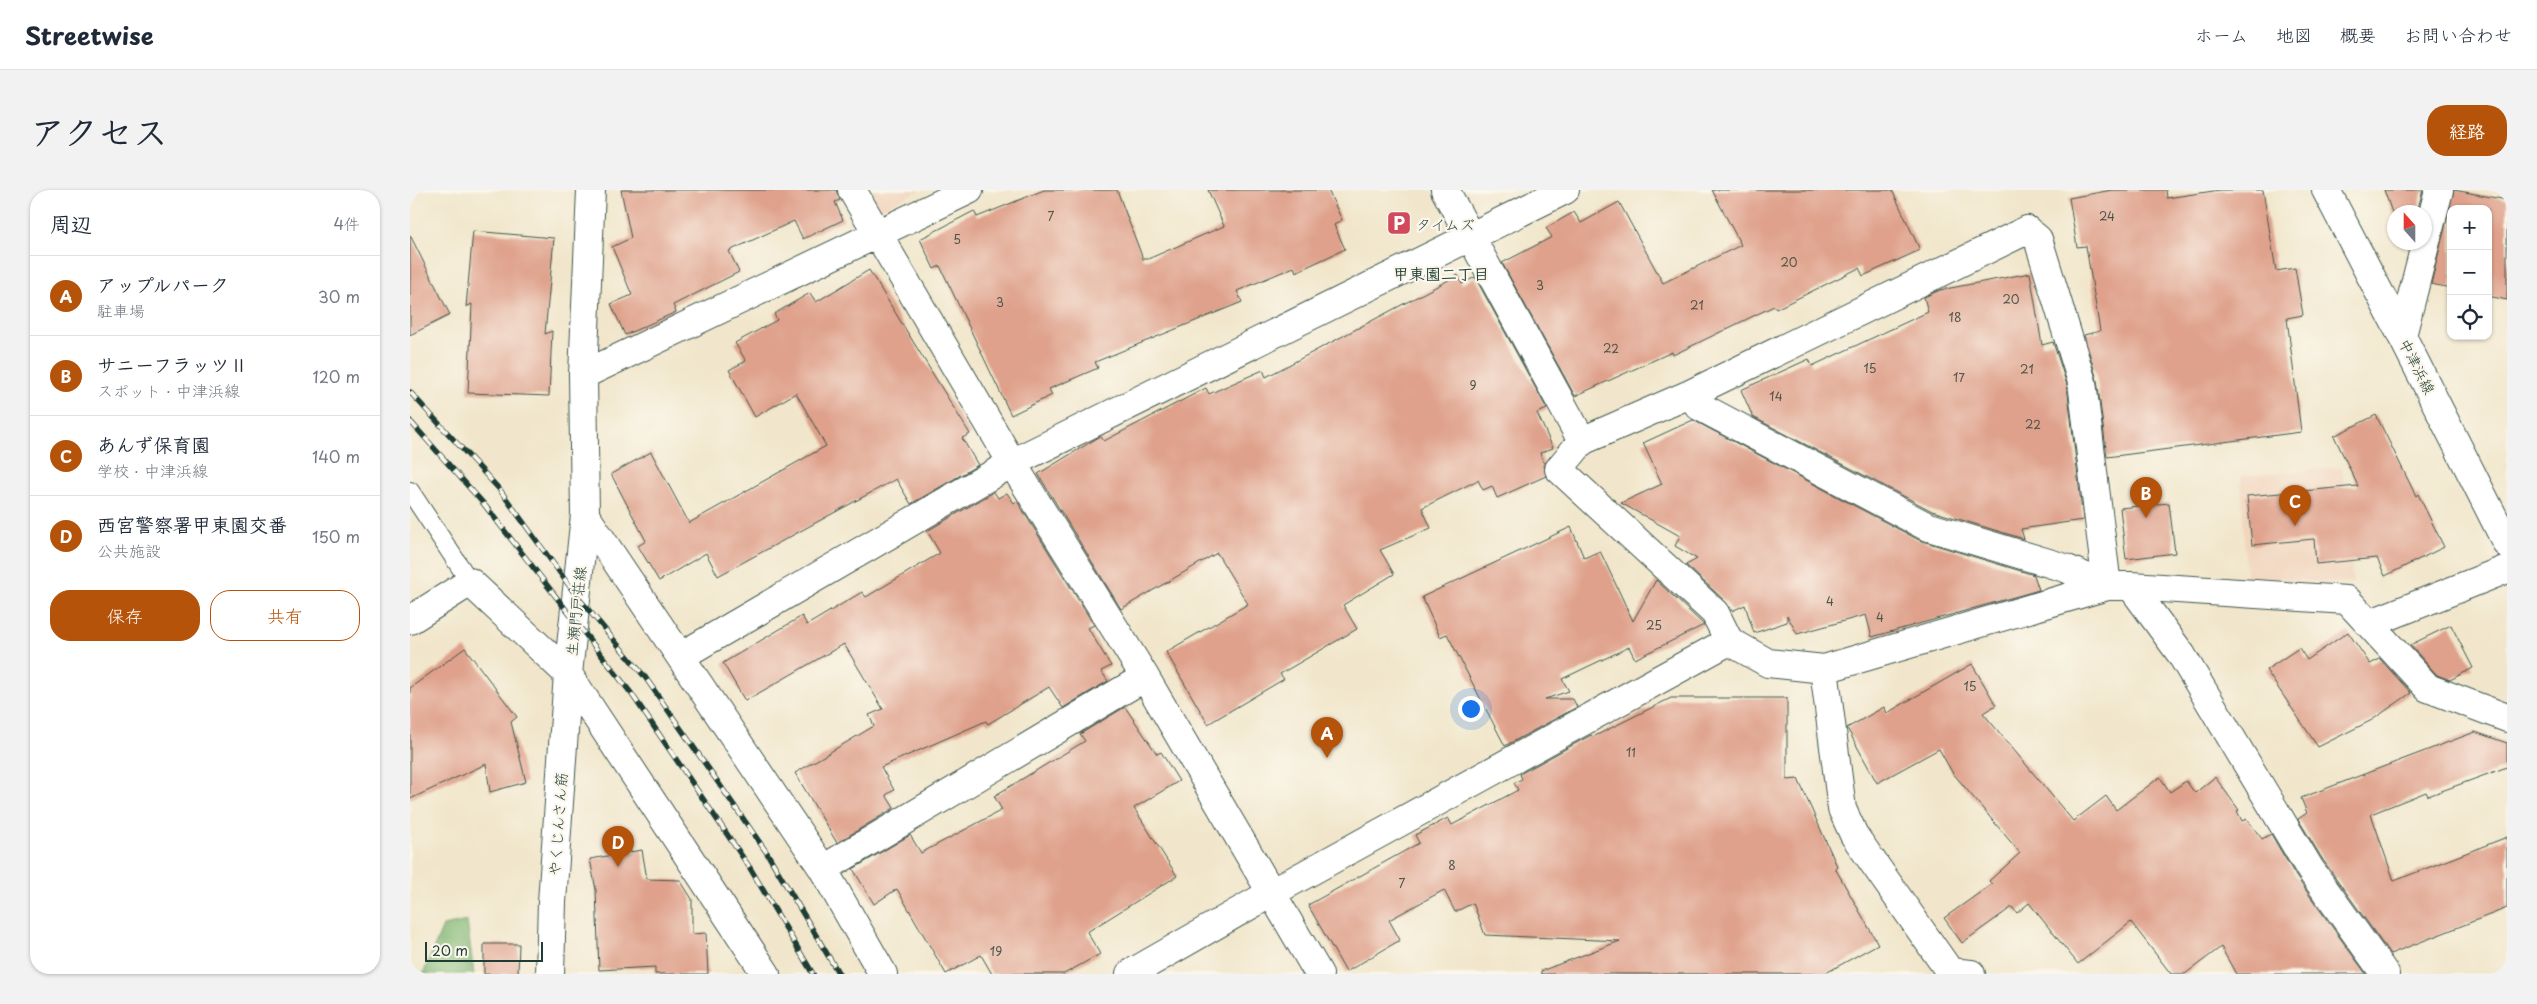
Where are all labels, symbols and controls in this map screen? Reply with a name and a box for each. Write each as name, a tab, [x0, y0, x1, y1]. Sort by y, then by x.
text: Streetwise	[25, 17, 154, 53]
text: ホーム	[2195, 21, 2248, 48]
text: 地図	[2276, 21, 2312, 48]
text: 概要	[2340, 21, 2376, 48]
text: お問い合わせ	[2404, 21, 2512, 48]
text: アクセス	[30, 104, 168, 157]
button: 経路	[2427, 105, 2507, 156]
north arrow	[2387, 205, 2432, 250]
map controls	[2447, 205, 2492, 340]
button: +	[2447, 205, 2492, 250]
text: 周辺	[50, 207, 92, 239]
house number: 7	[1048, 207, 1055, 225]
house number: 24	[2099, 207, 2115, 225]
parking icon: タイムズ	[1386, 210, 1412, 236]
text: 4件	[333, 211, 360, 235]
place label: タイムズ	[1416, 212, 1475, 235]
house number: 5	[953, 230, 961, 248]
button: −	[2447, 250, 2492, 295]
house number: 20	[1780, 253, 1798, 271]
district label: 甲東園二丁目	[1393, 261, 1489, 285]
text: アップルパーク	[97, 270, 229, 298]
house number: 3	[1536, 276, 1544, 294]
text: A	[60, 284, 72, 308]
text: 30 m	[318, 284, 360, 308]
house number: 20	[2002, 290, 2020, 308]
house number: 3	[996, 293, 1004, 311]
button: locate	[2447, 295, 2492, 340]
house number: 21	[1690, 296, 1704, 314]
text: 駐車場	[97, 298, 145, 322]
house number: 18	[1949, 308, 1961, 326]
street label: 中津浜線	[2394, 334, 2442, 398]
house number: 22	[1603, 339, 1619, 357]
text: サニーフラッツⅡ	[97, 350, 248, 378]
house number: 15	[1863, 359, 1877, 377]
house number: 21	[2020, 360, 2034, 378]
text: B	[61, 364, 71, 388]
text: 120 m	[313, 364, 360, 388]
house number: 17	[1953, 368, 1965, 386]
house number: 9	[1469, 376, 1477, 394]
text: スポット · 中津浜線	[97, 378, 240, 402]
house number: 14	[1769, 387, 1783, 405]
house number: 22	[2025, 415, 2041, 433]
text: あんず保育園	[97, 430, 210, 458]
text: C	[60, 444, 72, 468]
text: 140 m	[312, 444, 360, 468]
text: 学校 · 中津浜線	[97, 458, 208, 482]
pin: B	[2130, 477, 2162, 518]
pin: C	[2279, 485, 2311, 526]
text: 西宮警察署甲東園交番	[97, 510, 287, 538]
text: D	[60, 524, 72, 548]
text: 150 m	[312, 524, 360, 548]
text: 公共施設	[97, 538, 161, 562]
street label: 生瀬門戸荘線	[559, 565, 591, 657]
button: 保存	[50, 590, 200, 641]
button: 共有	[210, 590, 360, 641]
house number: 4	[1826, 592, 1834, 610]
house number: 4	[1876, 608, 1884, 626]
house number: 25	[1646, 616, 1662, 634]
house number: 15	[1963, 677, 1977, 695]
your location	[1458, 696, 1484, 722]
pin: A	[1311, 717, 1343, 758]
house number: 11	[1626, 743, 1636, 761]
street label: やくじんさん筋	[542, 771, 572, 877]
pin: D	[602, 826, 634, 867]
house number: 8	[1448, 856, 1456, 874]
house number: 7	[1399, 874, 1406, 892]
scale bar	[425, 939, 542, 962]
text: 20 m	[432, 940, 468, 961]
house number: 19	[990, 942, 1002, 960]

